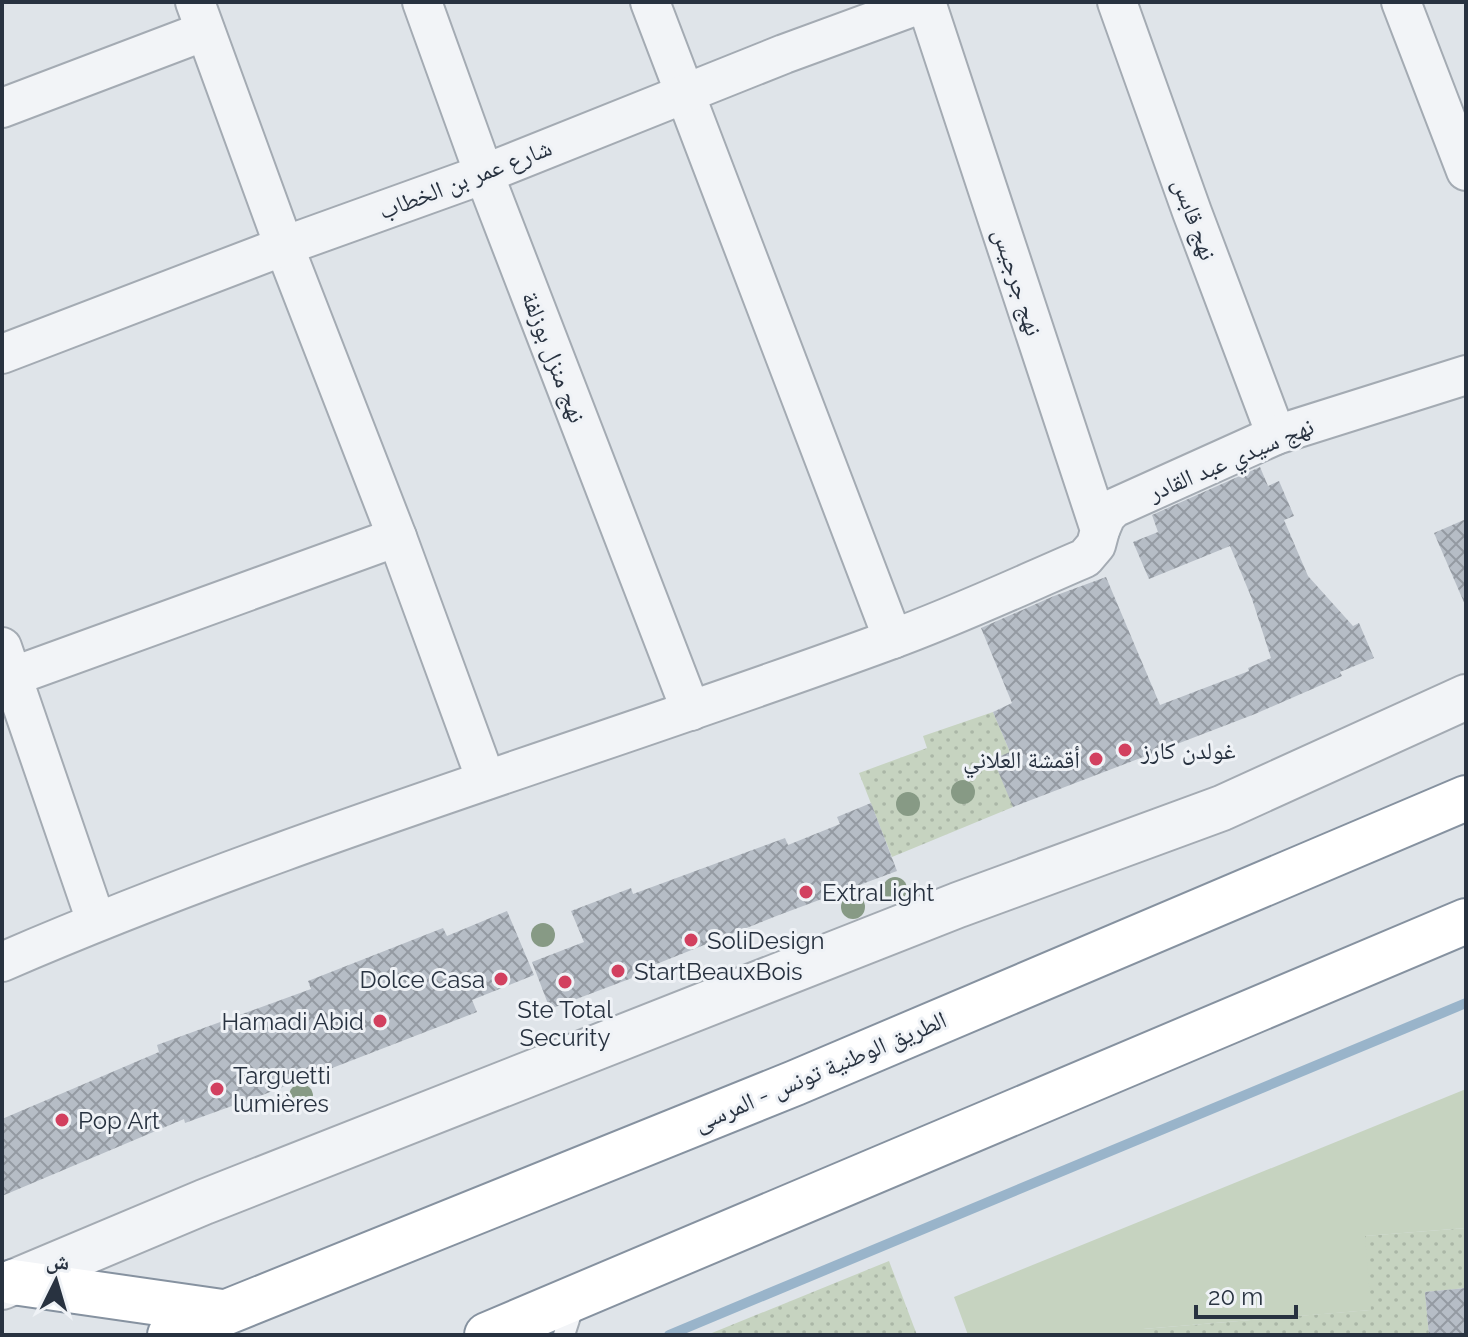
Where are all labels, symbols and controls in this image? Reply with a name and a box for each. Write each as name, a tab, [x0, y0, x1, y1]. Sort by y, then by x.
street label: شارع عمر بن الخطاب	[374, 133, 556, 226]
street label: نهج قابس	[1166, 174, 1223, 264]
street label: نهج جرجيس	[986, 225, 1049, 340]
street label: نهج منزل بوزلفة	[515, 287, 592, 427]
street label: نهج سيدي عبد القادر	[1143, 411, 1320, 512]
place label: غولدن كارز	[1140, 736, 1236, 765]
marker: غولدن كارز	[1116, 741, 1134, 759]
place label: أقمشة العلاني	[963, 745, 1080, 779]
marker: أقمشة العلاني	[1087, 750, 1105, 768]
place label: ExtraLight	[822, 878, 934, 907]
marker: ExtraLight	[797, 883, 815, 901]
place label: SoliDesign	[707, 926, 825, 955]
marker: SoliDesign	[682, 931, 700, 949]
place label: StartBeauxBois	[634, 957, 803, 986]
marker: StartBeauxBois	[609, 962, 627, 980]
place label: Dolce Casa	[360, 965, 485, 994]
marker: Dolce Casa	[492, 970, 510, 988]
marker: Ste Total Security	[556, 973, 574, 991]
place label: Ste Total Security	[517, 995, 613, 1052]
street label: الطريق الوطنية تونس - المرسى	[689, 1005, 951, 1137]
place label: Hamadi Abid	[221, 1007, 364, 1036]
marker: Hamadi Abid	[371, 1012, 389, 1030]
place label: Targuetti lumières	[233, 1061, 331, 1118]
marker: Targuetti lumières	[208, 1080, 226, 1098]
place label: Pop Art	[78, 1106, 160, 1135]
marker: Pop Art	[53, 1111, 71, 1129]
north arrow	[16, 1241, 96, 1321]
text: ش	[45, 1247, 71, 1276]
scale bar	[1196, 1269, 1296, 1319]
text: 20 m	[1208, 1282, 1263, 1311]

